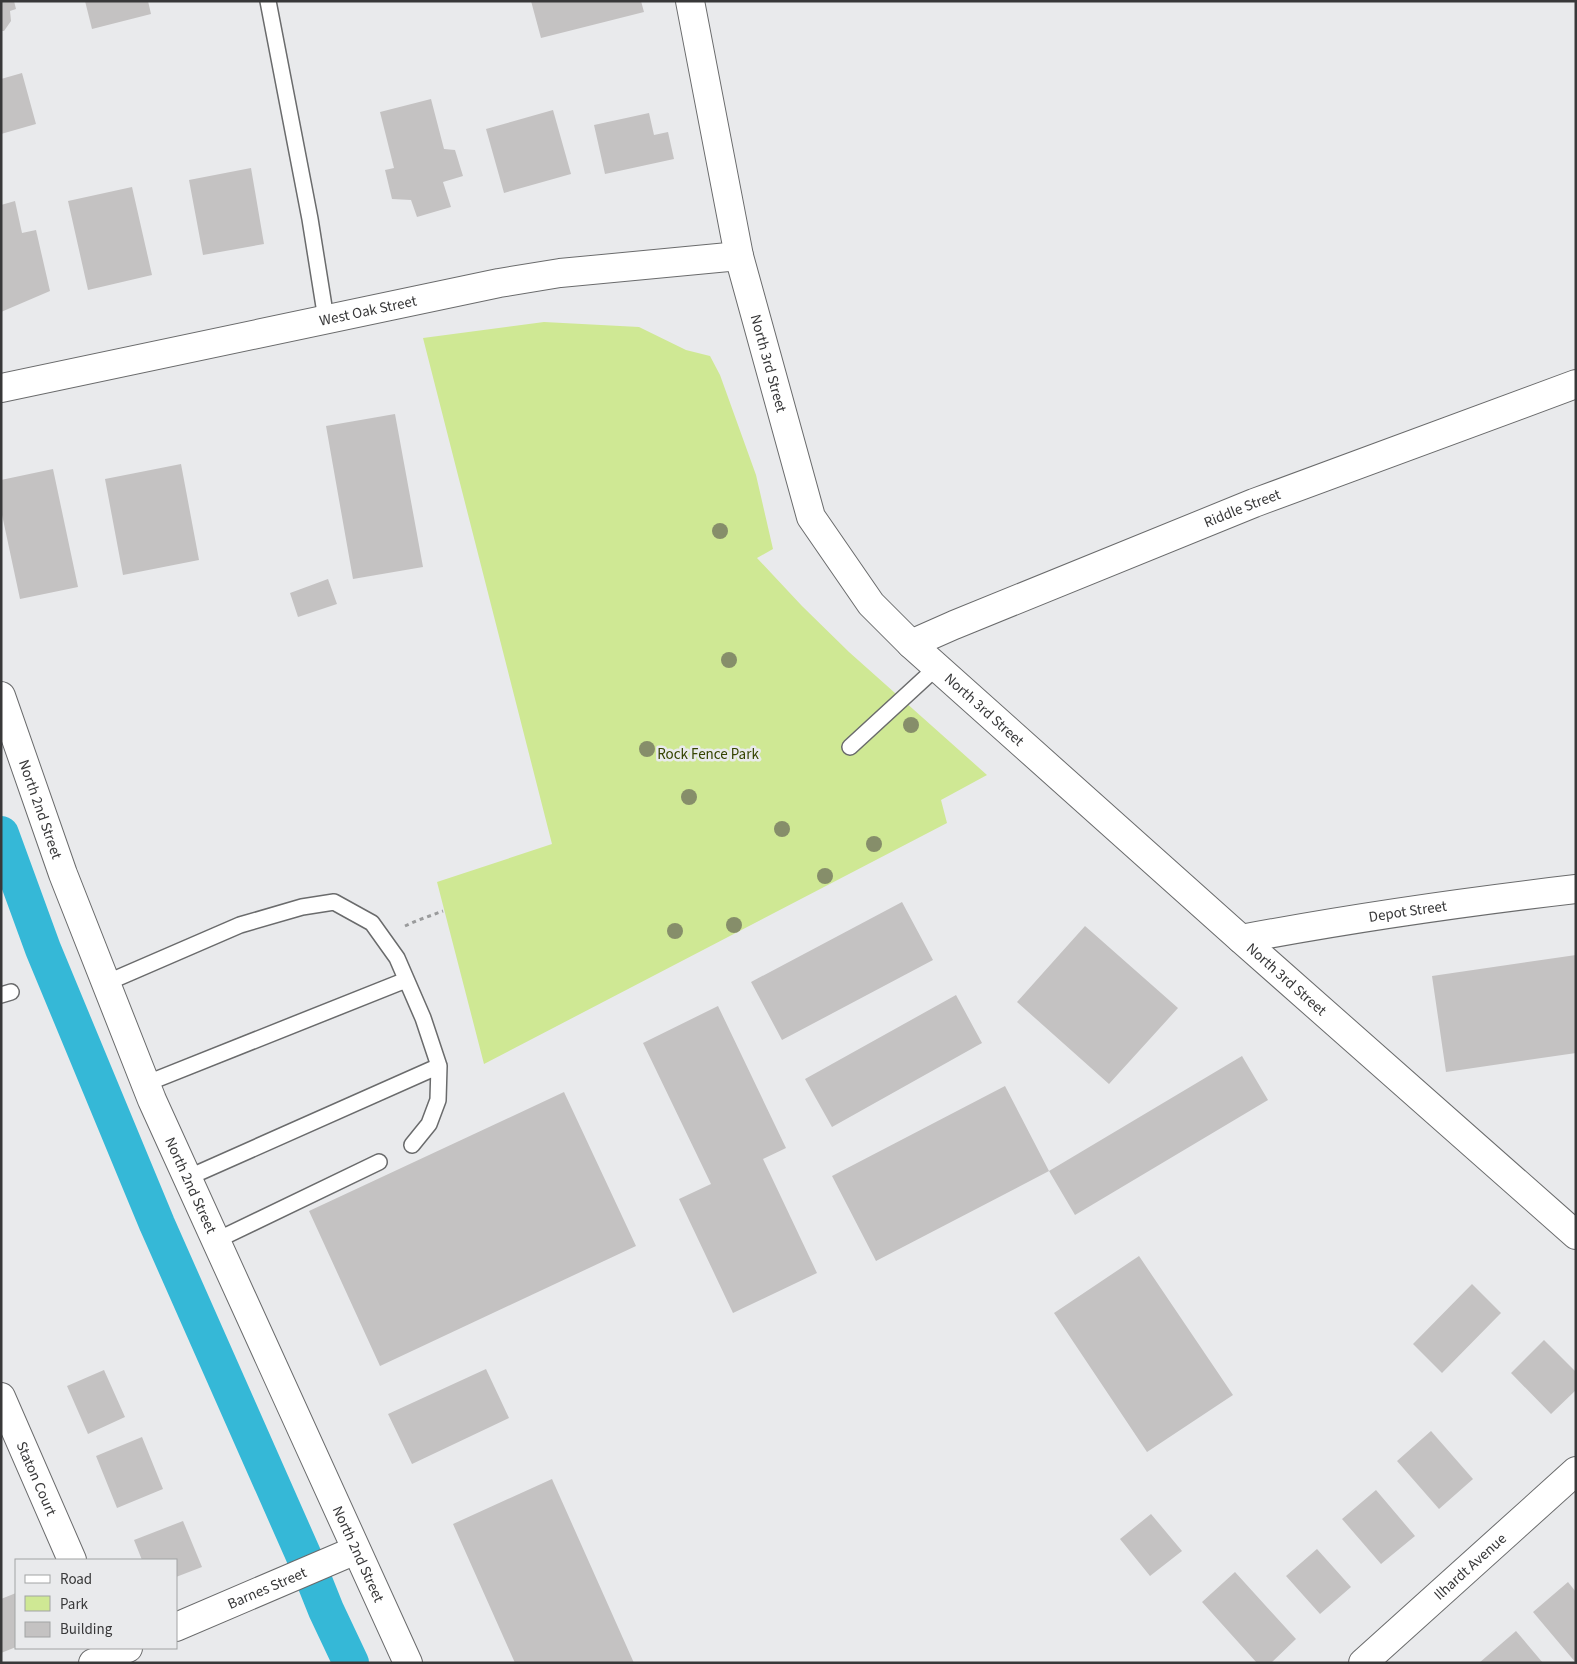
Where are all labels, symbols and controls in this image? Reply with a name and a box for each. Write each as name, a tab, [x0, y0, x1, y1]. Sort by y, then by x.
street label: West Oak Street	[317, 290, 419, 331]
street label: North 3rd Street	[745, 312, 792, 415]
street label: Riddle Street	[1201, 484, 1283, 533]
street label: North 3rd Street	[940, 668, 1029, 751]
park label: Rock Fence Park	[657, 744, 759, 765]
street label: North 2nd Street	[13, 757, 67, 862]
street label: Depot Street	[1367, 895, 1448, 927]
street label: North 3rd Street	[1242, 938, 1331, 1020]
street label: North 2nd Street	[160, 1134, 222, 1237]
street label: Staton Court	[11, 1438, 62, 1519]
street label: North 2nd Street	[327, 1502, 389, 1606]
street label: Ilhardt Avenue	[1429, 1528, 1511, 1605]
legend	[15, 1559, 178, 1649]
street label: Barnes Street	[224, 1562, 310, 1614]
text: Road	[60, 1569, 92, 1590]
text: Park	[60, 1594, 89, 1615]
text: Building	[60, 1619, 113, 1640]

